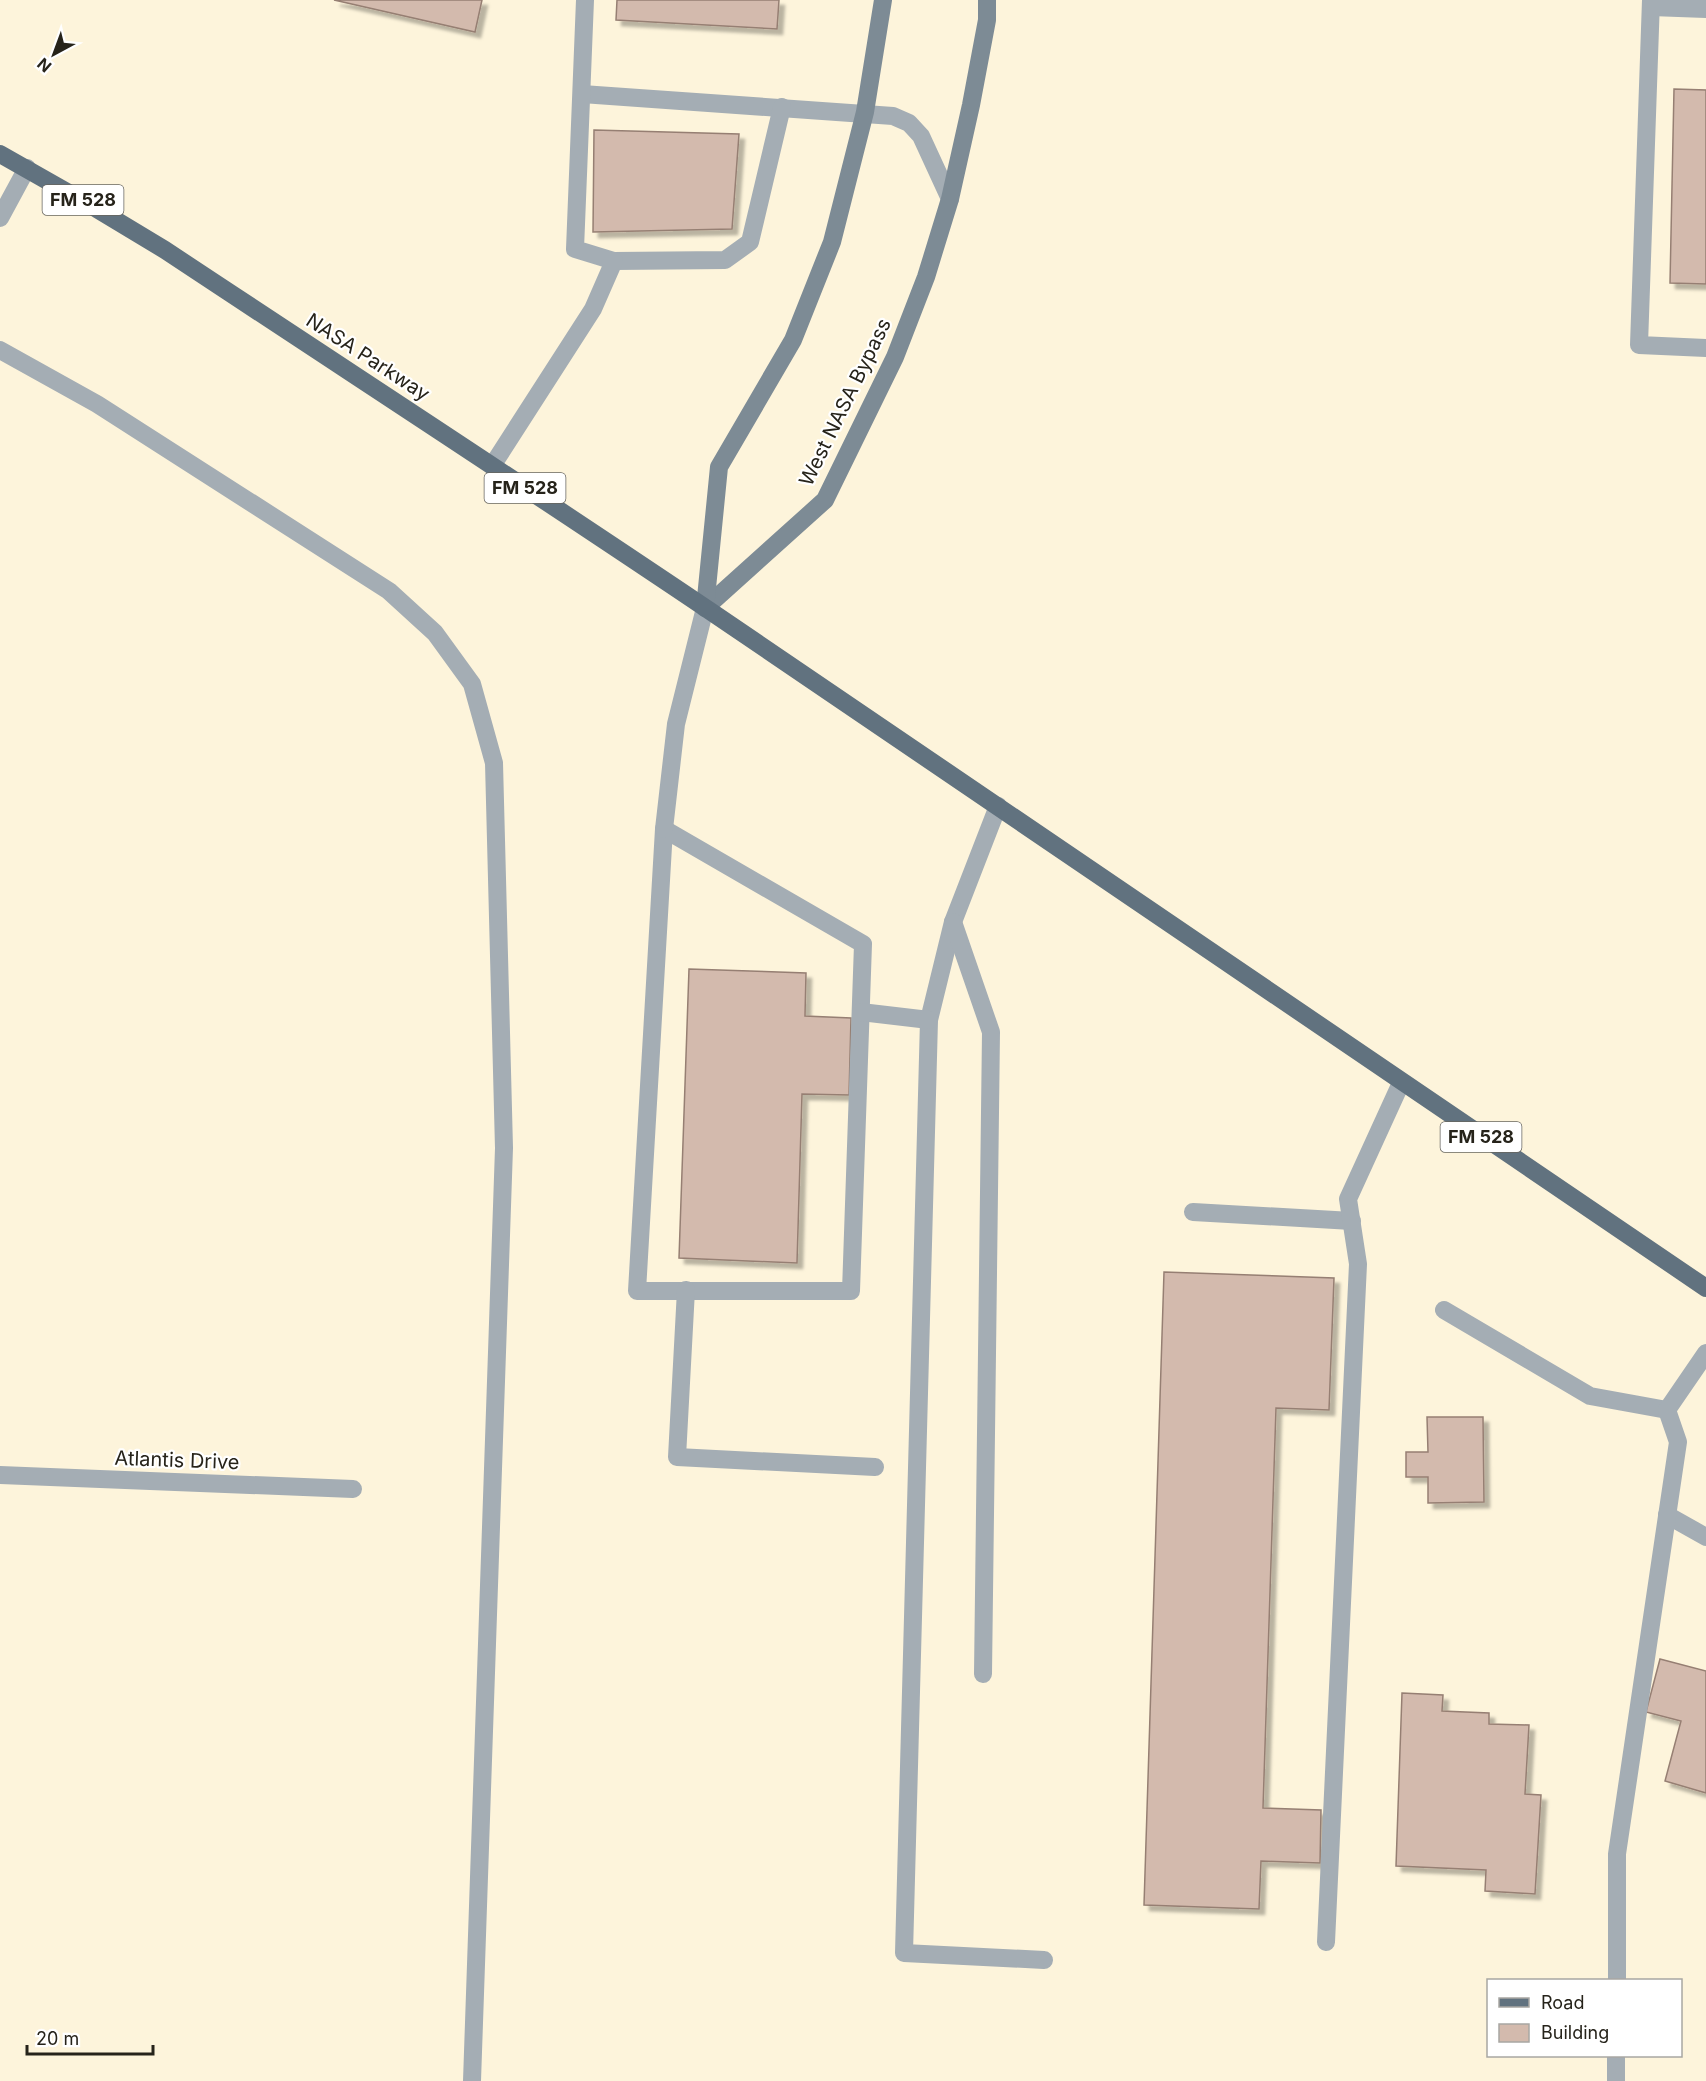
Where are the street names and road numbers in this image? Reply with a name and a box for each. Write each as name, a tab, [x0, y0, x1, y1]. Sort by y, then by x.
road number: FM 528	[42, 185, 124, 215]
street label: NASA Parkway	[302, 308, 434, 406]
street label: West NASA Bypass	[794, 314, 896, 490]
road number: FM 528	[484, 473, 566, 503]
road number: FM 528	[1440, 1122, 1522, 1152]
street label: Atlantis Drive	[114, 1446, 240, 1474]

